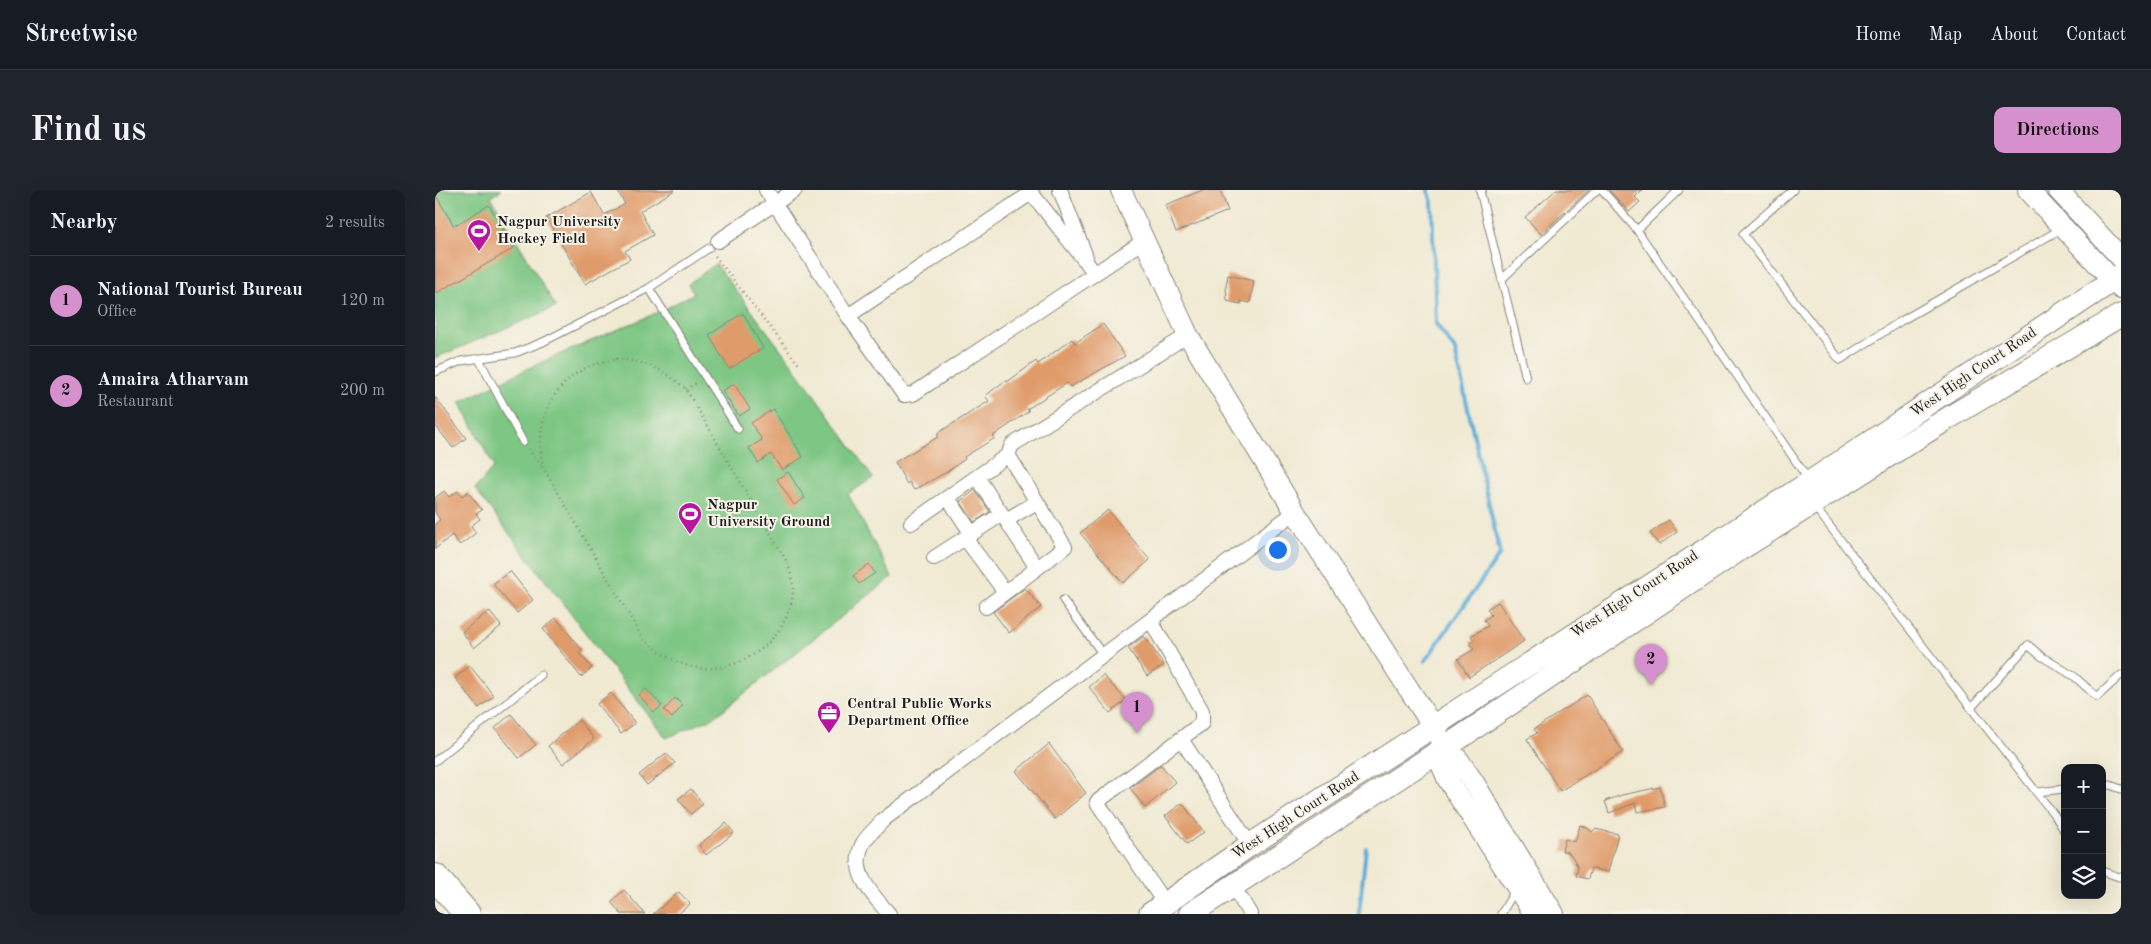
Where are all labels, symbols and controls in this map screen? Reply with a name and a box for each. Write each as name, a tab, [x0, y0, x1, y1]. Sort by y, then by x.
text: Streetwise	[25, 23, 138, 47]
text: Home	[1855, 26, 1901, 44]
text: Map	[1929, 26, 1962, 44]
text: About	[1990, 26, 2038, 44]
text: Contact	[2066, 26, 2126, 44]
button: Directions	[1994, 107, 2121, 153]
text: Find us	[30, 113, 146, 148]
text: Nearby	[50, 212, 118, 233]
text: 2 results	[325, 215, 385, 231]
place label: Nagpur University Hockey Field	[497, 215, 621, 247]
sports icon: Nagpur University Hockey Field	[466, 218, 492, 252]
text: National Tourist Bureau	[97, 281, 303, 300]
text: 1	[61, 293, 71, 309]
text: 120 m	[340, 293, 385, 309]
text: Office	[97, 304, 136, 320]
street label: West High Court Road	[1908, 325, 2040, 421]
text: Amaira Atharvam	[97, 371, 249, 390]
text: 2	[61, 383, 71, 399]
text: 200 m	[340, 383, 385, 399]
text: Restaurant	[97, 394, 174, 410]
place label: Nagpur University Ground	[707, 498, 830, 530]
sports icon: Nagpur University Ground	[677, 501, 703, 535]
your location	[1265, 537, 1291, 563]
street label: West High Court Road	[1569, 548, 1701, 642]
pin: 2	[1635, 644, 1667, 685]
pin: 1	[1121, 692, 1153, 733]
place label: Central Public Works Department Office	[847, 697, 991, 729]
office icon: Central Public Works Department Office	[816, 700, 842, 734]
map controls	[2061, 764, 2106, 899]
button: +	[2061, 764, 2106, 809]
street label: West High Court Road	[1230, 769, 1362, 863]
button: −	[2061, 809, 2106, 854]
button: layers	[2061, 854, 2106, 899]

